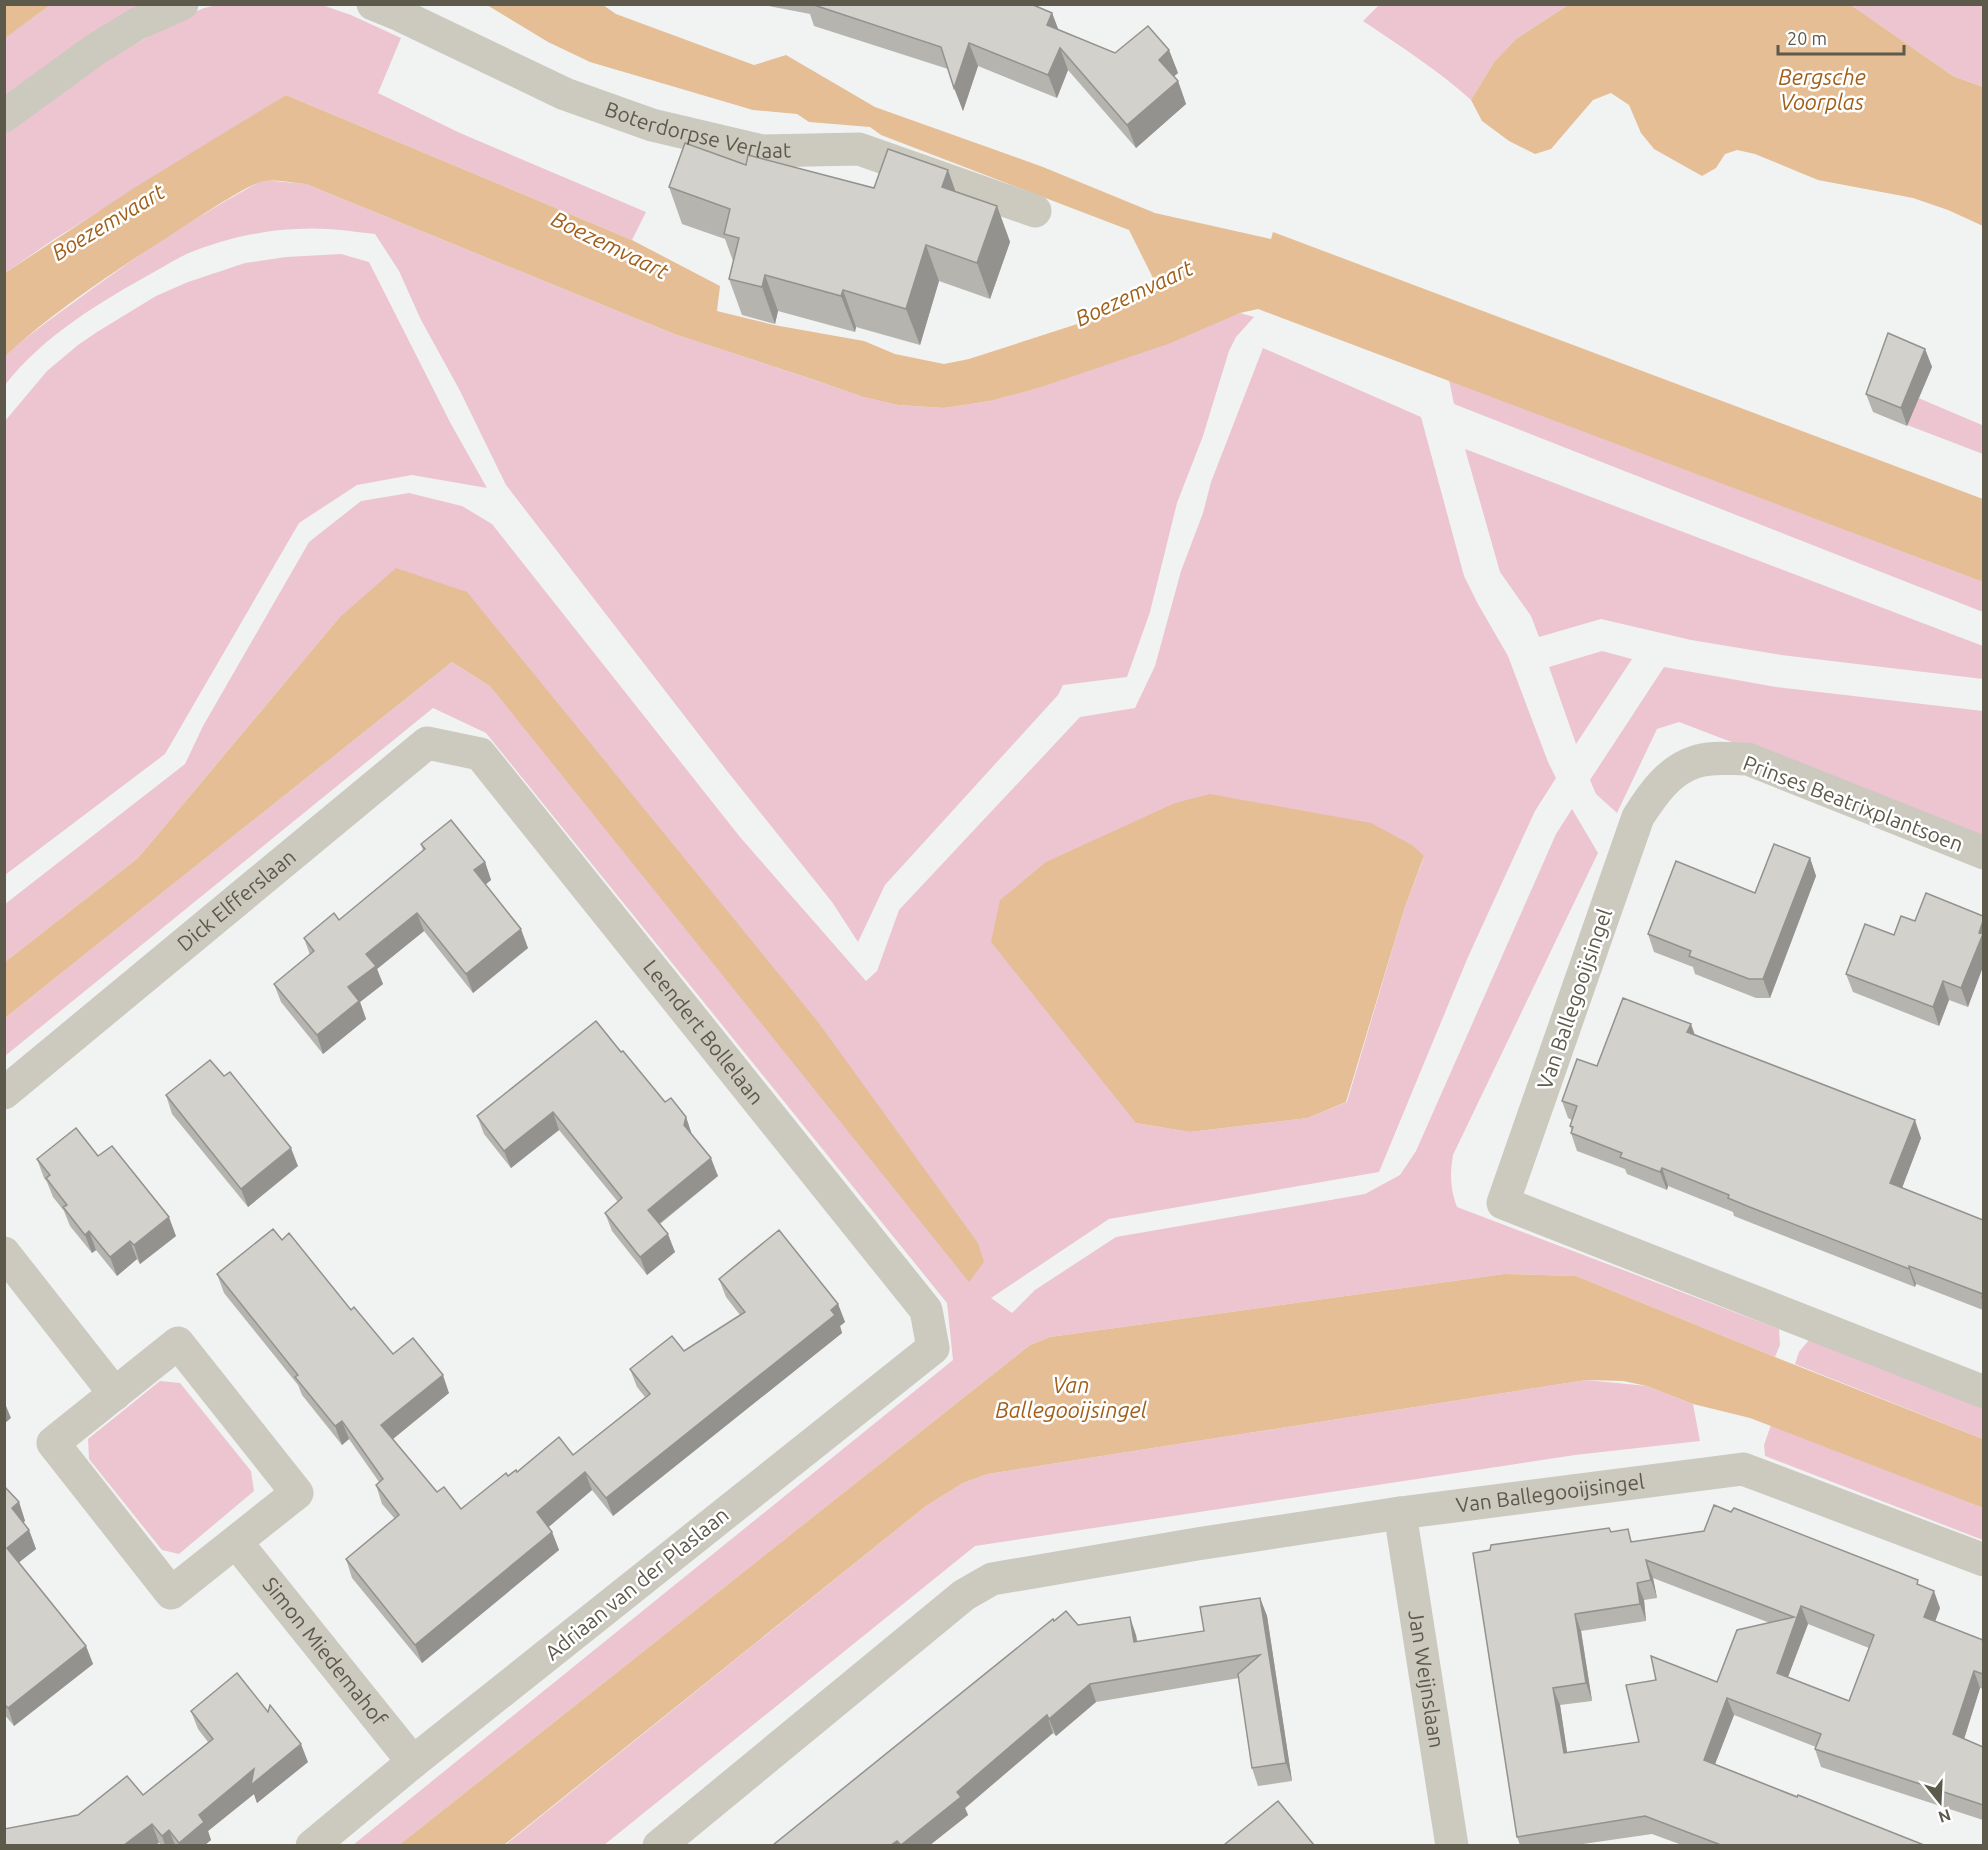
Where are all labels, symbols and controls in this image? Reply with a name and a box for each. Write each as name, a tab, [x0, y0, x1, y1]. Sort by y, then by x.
scale bar	[1778, 18, 1904, 56]
text: 20 m	[1787, 28, 1827, 48]
water label: Bergsche Voorplas	[1778, 64, 1866, 114]
street label: Boterdorpse Verlaat	[602, 96, 791, 162]
water label: Boezemvaart	[47, 178, 169, 265]
water label: Boezemvaart	[548, 205, 673, 284]
water label: Boezemvaart	[1071, 254, 1197, 331]
street label: Prinses Beatrixplantsoen	[1740, 750, 1967, 856]
street label: Dick Elfferslaan	[172, 844, 300, 956]
street label: Van Ballegooijsingel	[1532, 905, 1616, 1092]
street label: Leendert Bollelaan	[639, 955, 769, 1109]
water label: Van Ballegooijsingel	[995, 1372, 1147, 1422]
street label: Van Ballegooijsingel	[1454, 1469, 1646, 1517]
street label: Adriaan van der Plaslaan	[540, 1502, 733, 1665]
street label: Simon Miedemahof	[258, 1572, 393, 1731]
street label: Jan Weijnslaan	[1404, 1608, 1449, 1749]
north arrow	[1910, 1772, 1970, 1832]
text: N	[1936, 1806, 1953, 1827]

